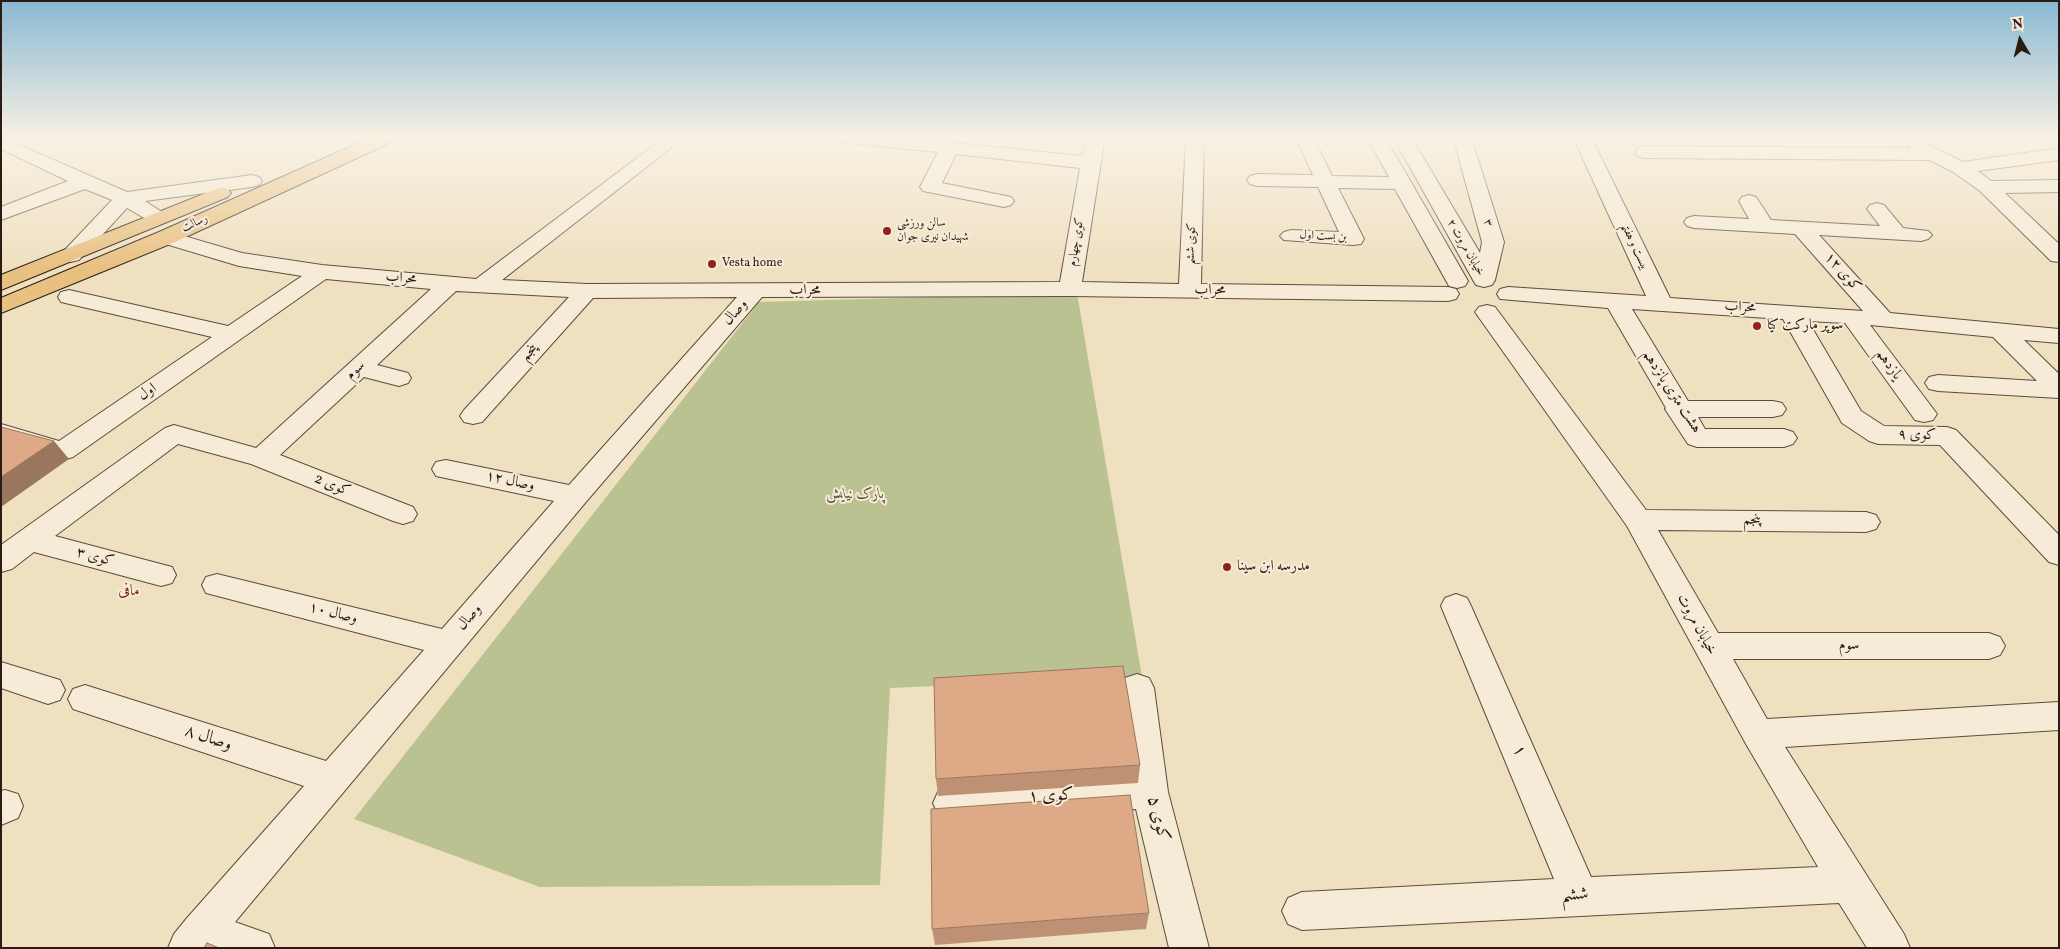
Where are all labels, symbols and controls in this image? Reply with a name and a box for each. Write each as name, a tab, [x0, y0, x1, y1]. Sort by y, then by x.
north arrow	[1995, 15, 2045, 65]
text: N	[2011, 15, 2024, 35]
street label: رسالت	[180, 212, 210, 236]
place label: سالن ورزشی شهیدان نیری جوان	[897, 217, 969, 245]
street label: کوی چهارم	[1066, 217, 1088, 267]
street label: خیابان مروت ۲	[1443, 217, 1487, 279]
street label: ۳	[1479, 218, 1495, 228]
street label: بیست و هفتم	[1617, 222, 1651, 272]
street label: کوی ششم	[1184, 223, 1200, 265]
marker: سالن ورزشی شهیدان نیری جوان	[881, 225, 893, 237]
street label: بن بست اول	[1299, 229, 1347, 245]
street label: کوی ۱۲	[1820, 249, 1864, 297]
place label: Vesta home	[722, 257, 782, 271]
marker: Vesta home	[706, 258, 718, 270]
street label: محراب	[385, 269, 417, 289]
street label: محراب	[789, 282, 821, 300]
street label: محراب	[1194, 282, 1226, 300]
street label: وصال	[720, 296, 752, 330]
street label: محراب	[1724, 298, 1756, 318]
place label: سوپر مارکت کیا	[1767, 317, 1843, 335]
marker: سوپر مارکت کیا	[1751, 320, 1763, 332]
street label: پنجم	[517, 340, 543, 366]
street label: یازدهم	[1871, 346, 1905, 384]
street label: هشت متری پانزدهم	[1637, 347, 1705, 437]
street label: سوم	[342, 357, 370, 385]
street label: اول	[135, 380, 161, 406]
street label: کوی ۹	[1898, 427, 1936, 445]
street label: وصال ۱۲	[484, 468, 536, 496]
street label: کوی 2	[311, 471, 353, 501]
park label: پارک نیایش	[826, 486, 884, 504]
street label: پنجم	[1743, 512, 1761, 530]
street label: کوی ۳	[74, 544, 116, 572]
place label: مدرسه ابن سینا	[1237, 558, 1310, 576]
marker: مدرسه ابن سینا	[1221, 561, 1233, 573]
district label: مافی	[118, 582, 140, 602]
street label: خیابان مروت	[1672, 591, 1720, 659]
street label: وصال ۱۰	[307, 599, 359, 629]
street label: وصال	[454, 601, 486, 635]
street label: سوم	[1839, 637, 1859, 655]
street label: وصال ۸	[181, 721, 235, 757]
street label: ۱	[1506, 742, 1530, 760]
street label: کوی ۱	[1027, 785, 1075, 809]
street label: کوی ۵	[1141, 794, 1173, 844]
street label: ششم	[1561, 885, 1589, 907]

